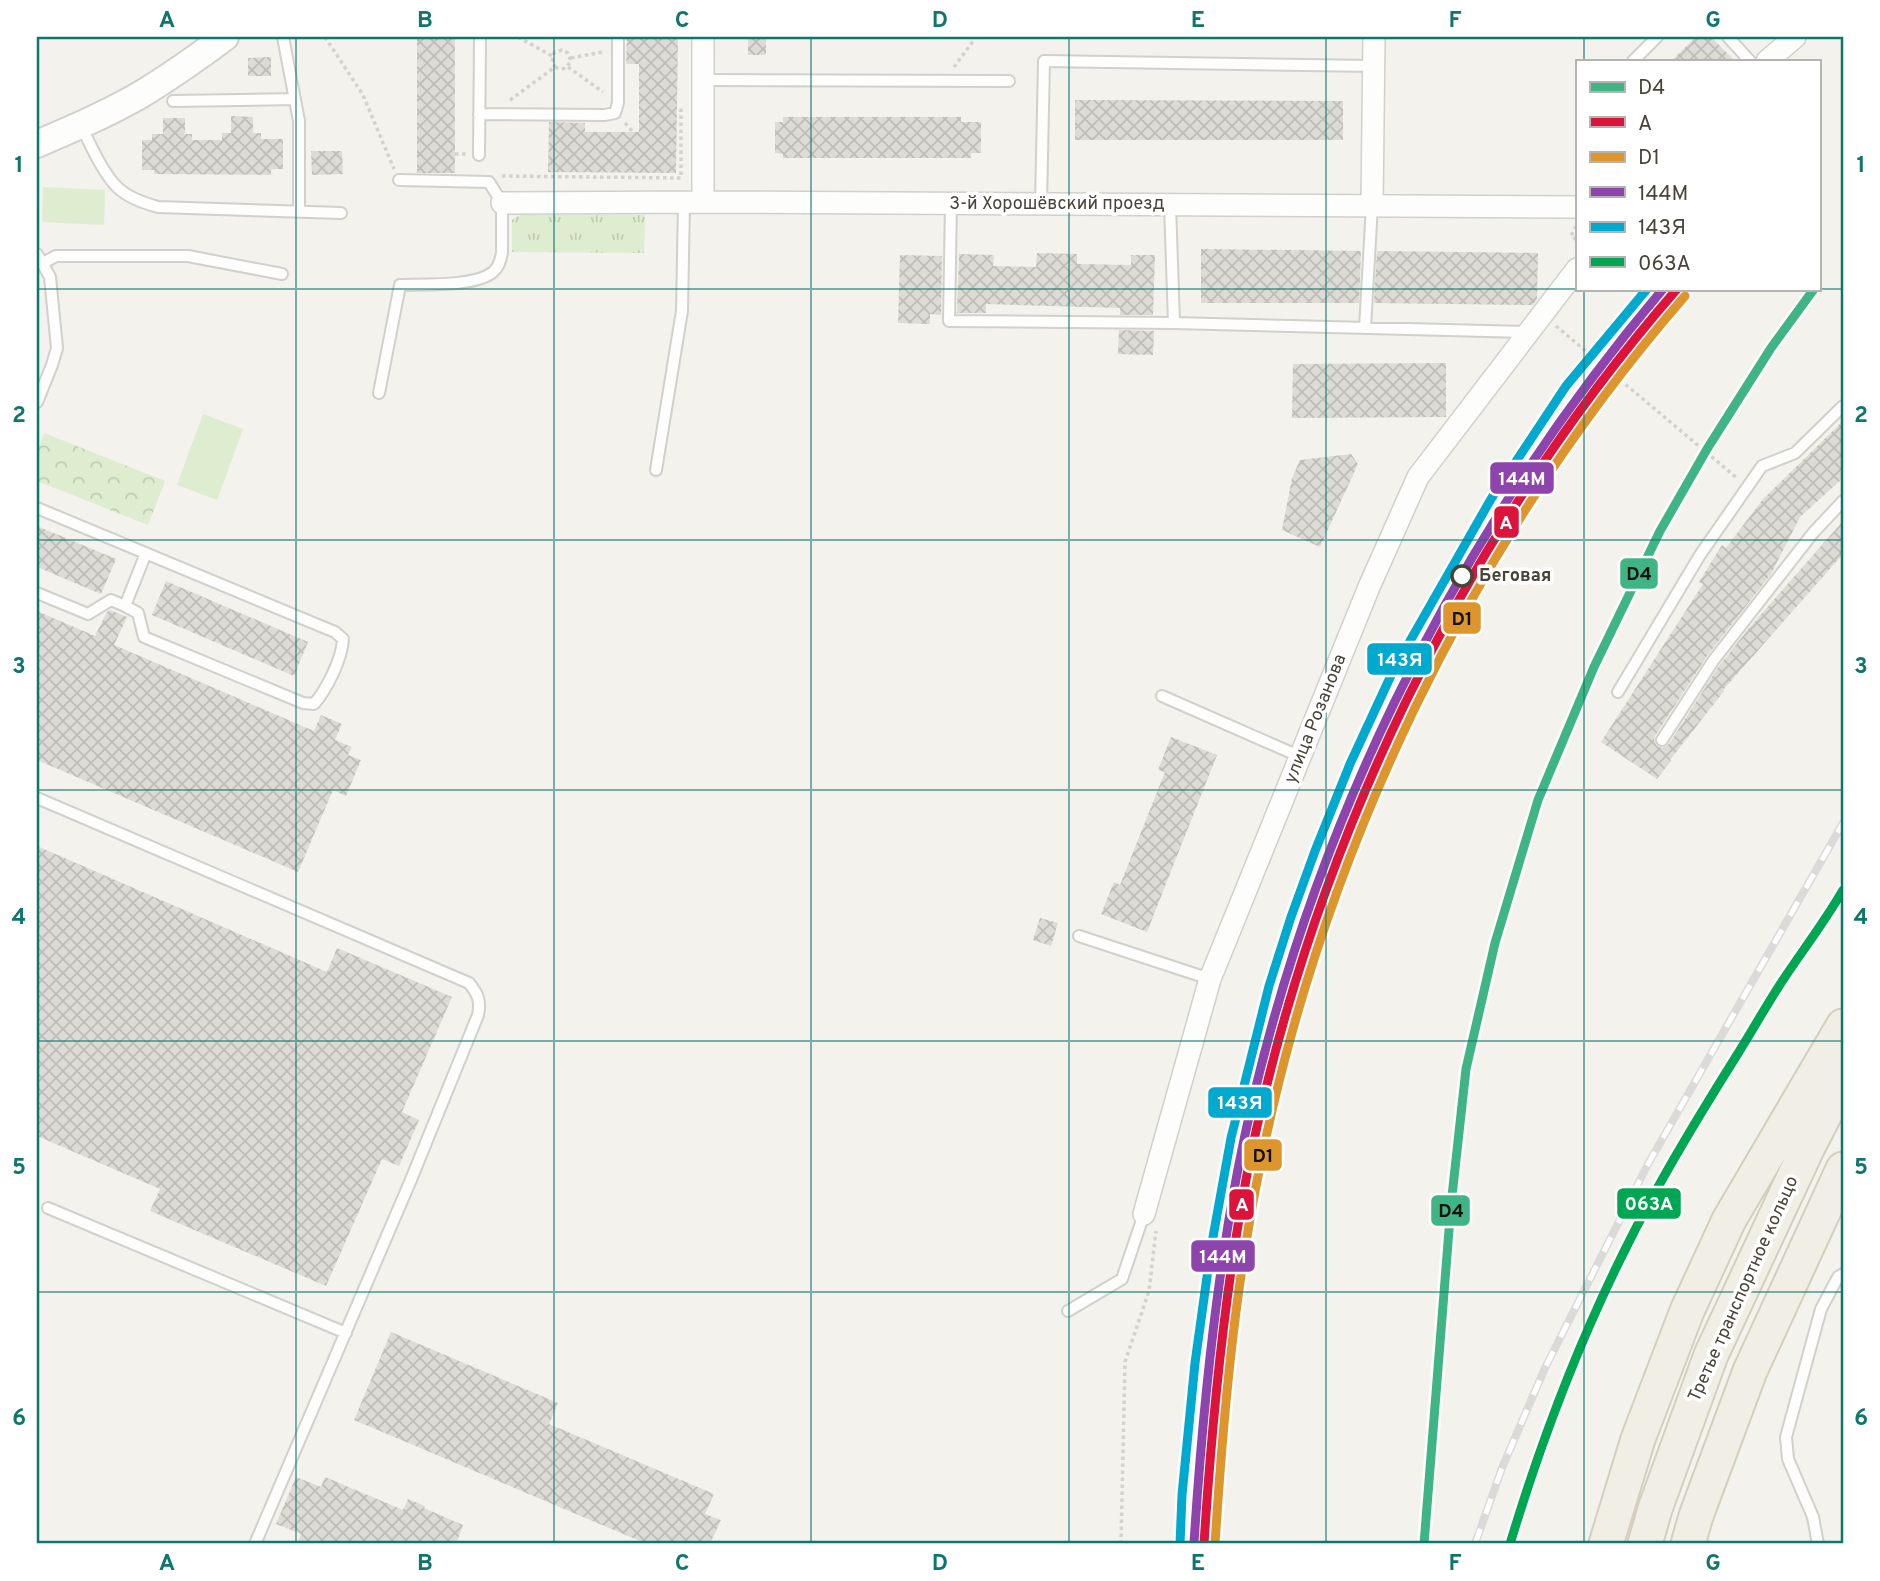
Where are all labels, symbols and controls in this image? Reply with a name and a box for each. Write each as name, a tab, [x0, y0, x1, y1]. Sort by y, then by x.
text: A	[159, 7, 175, 36]
text: B	[417, 7, 433, 36]
text: C	[675, 7, 689, 36]
text: D	[932, 7, 948, 36]
text: E	[1191, 7, 1205, 36]
text: F	[1448, 7, 1462, 36]
text: G	[1705, 7, 1721, 36]
legend	[1576, 60, 1820, 290]
text: D4	[1638, 75, 1665, 102]
text: A	[1638, 111, 1652, 138]
text: D1	[1638, 145, 1660, 172]
text: 1	[14, 152, 24, 181]
text: 1	[1856, 152, 1866, 181]
text: 144М	[1638, 181, 1688, 208]
street label: 3-й Хорошёвский проезд	[949, 193, 1165, 216]
text: 143Я	[1638, 215, 1686, 242]
text: 063А	[1638, 251, 1691, 278]
text: 2	[12, 402, 26, 431]
text: 2	[1854, 402, 1868, 431]
line badge: 144М	[1489, 461, 1555, 495]
text: 144М	[1498, 468, 1546, 492]
line badge: A	[1493, 505, 1520, 539]
text: A	[1499, 512, 1513, 536]
line badge: D4	[1619, 557, 1659, 590]
text: D4	[1626, 563, 1652, 587]
marker: Беговая	[1451, 565, 1473, 587]
place label: Беговая	[1479, 565, 1551, 588]
line badge: D1	[1442, 601, 1482, 635]
text: D1	[1451, 608, 1473, 632]
line badge: 143Я	[1366, 642, 1433, 676]
text: 143Я	[1377, 649, 1423, 673]
street label: улица Розанова	[1280, 651, 1352, 787]
text: 3	[12, 653, 26, 682]
text: 3	[1854, 653, 1868, 682]
text: 4	[12, 904, 26, 933]
text: 4	[1854, 904, 1868, 933]
line badge: 143Я	[1207, 1086, 1273, 1119]
text: 143Я	[1217, 1092, 1263, 1116]
line badge: D1	[1243, 1138, 1283, 1172]
text: D1	[1252, 1145, 1274, 1169]
text: 5	[12, 1154, 26, 1183]
text: 5	[1854, 1154, 1868, 1183]
street label: Третье транспортное кольцо	[1684, 1173, 1804, 1405]
line badge: 063А	[1616, 1187, 1682, 1220]
line badge: A	[1228, 1188, 1255, 1221]
text: 063А	[1625, 1193, 1674, 1217]
text: A	[1235, 1194, 1249, 1218]
line badge: D4	[1430, 1194, 1471, 1227]
text: D4	[1438, 1200, 1464, 1224]
line badge: 144М	[1190, 1239, 1256, 1273]
text: 144М	[1199, 1246, 1247, 1270]
text: 6	[12, 1405, 26, 1434]
text: 6	[1854, 1405, 1868, 1434]
text: A	[159, 1550, 175, 1579]
text: B	[417, 1550, 433, 1579]
text: C	[675, 1550, 689, 1579]
text: D	[932, 1550, 948, 1579]
text: E	[1191, 1550, 1205, 1579]
text: F	[1448, 1550, 1462, 1579]
text: G	[1705, 1550, 1721, 1579]

